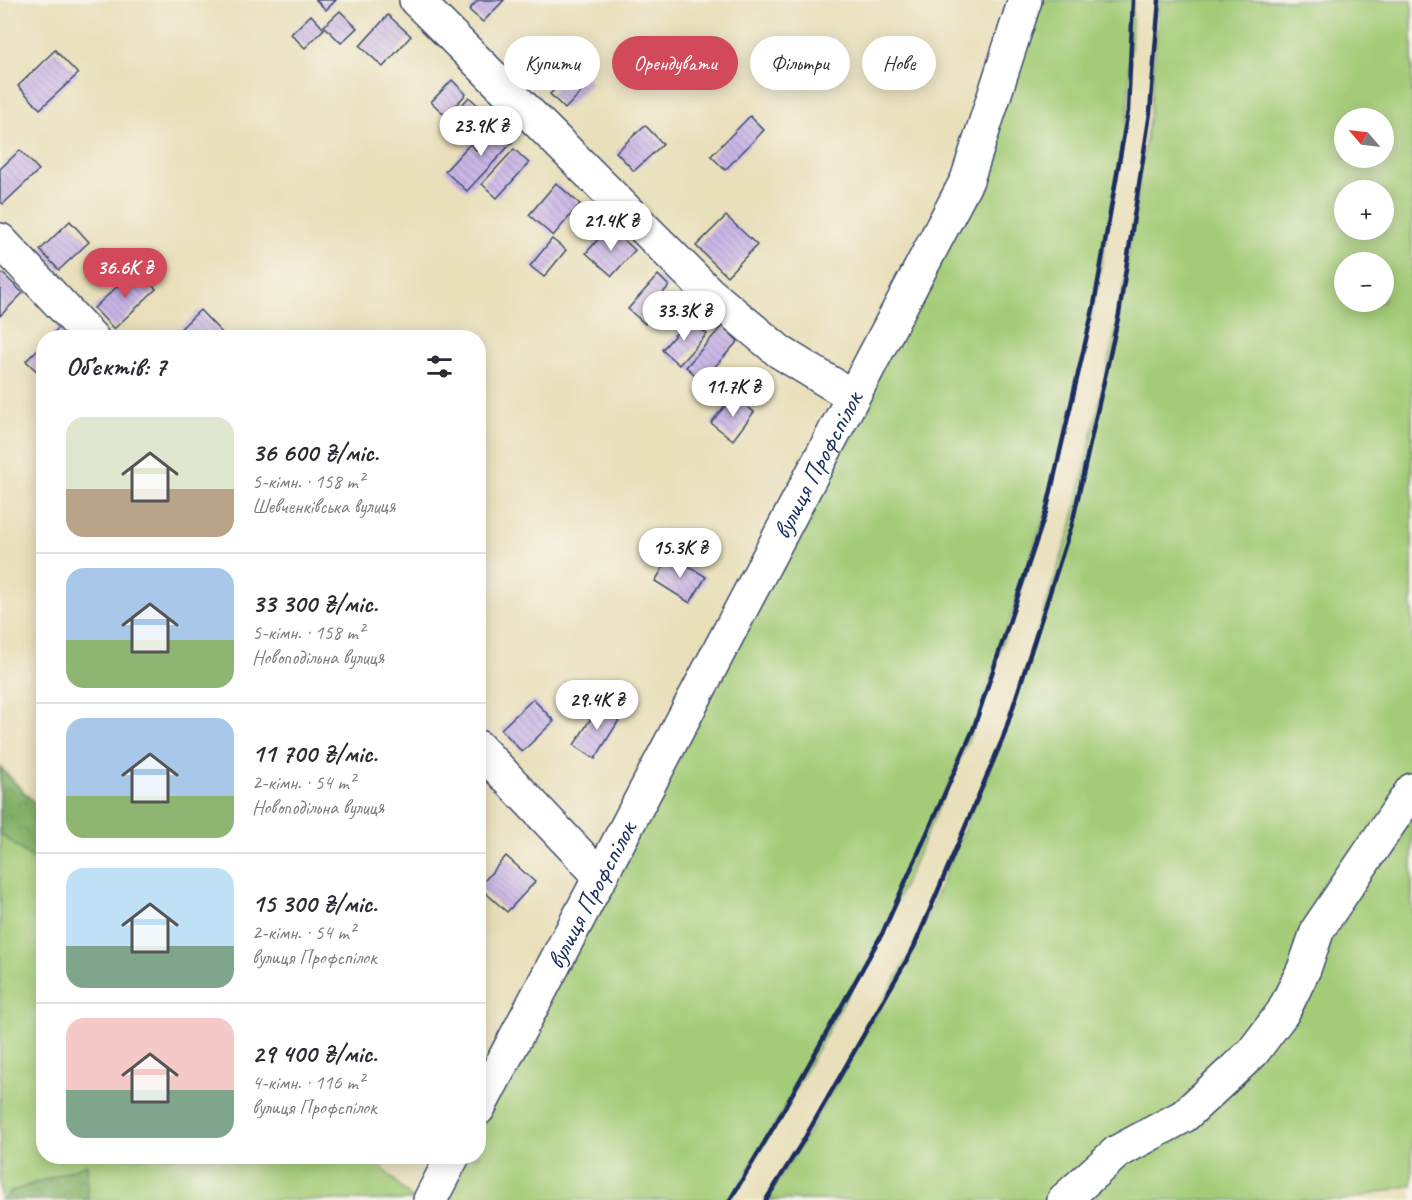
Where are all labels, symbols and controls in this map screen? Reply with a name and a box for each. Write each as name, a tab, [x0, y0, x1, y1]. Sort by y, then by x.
chip: Купити	[504, 36, 600, 90]
chip: Орендувати	[612, 36, 738, 90]
chip: Фільтри	[750, 36, 850, 90]
chip: Нове	[862, 36, 936, 90]
pin: 23.9K ₴	[426, 106, 536, 157]
north arrow	[1334, 108, 1394, 168]
map controls	[1334, 108, 1394, 312]
text: 23.9K ₴	[454, 113, 508, 138]
button: +	[1334, 180, 1394, 240]
pin: 21.4K ₴	[556, 201, 666, 252]
text: 21.4K ₴	[583, 208, 639, 233]
pin: 36.6K ₴	[70, 248, 180, 299]
button: −	[1334, 252, 1394, 312]
text: 36.6K ₴	[97, 255, 153, 280]
pin: 33.3K ₴	[629, 291, 739, 342]
text: 33.3K ₴	[656, 298, 712, 323]
text: Об’єктів: 7	[66, 350, 166, 383]
icon: filters	[423, 350, 456, 383]
pin: 11.7K ₴	[678, 367, 788, 418]
text: 11.7K ₴	[705, 374, 761, 399]
street label: вулиця Профспілок	[765, 383, 871, 544]
text: 36 600 ₴/міс.	[252, 436, 379, 469]
icon: home	[114, 441, 186, 513]
text: 5-кімн. · 158 m²	[252, 469, 364, 494]
text: Шевченківська вулиця	[252, 494, 395, 519]
pin: 15.3K ₴	[625, 528, 735, 579]
text: 15.3K ₴	[653, 535, 707, 560]
text: 33 300 ₴/міс.	[252, 587, 378, 620]
icon: home	[114, 592, 186, 664]
text: 5-кімн. · 158 m²	[252, 620, 364, 645]
text: Новоподільна вулиця	[252, 645, 384, 670]
pin: 29.4K ₴	[542, 680, 652, 731]
text: 29.4K ₴	[570, 687, 624, 712]
text: 11 700 ₴/міс.	[252, 737, 377, 770]
icon: home	[114, 742, 186, 814]
text: 2-кімн. · 54 m²	[252, 770, 355, 795]
text: Новоподільна вулиця	[252, 795, 384, 820]
street label: вулиця Профспілок	[539, 814, 645, 974]
text: 15 300 ₴/міс.	[252, 887, 377, 920]
icon: home	[114, 892, 186, 964]
text: 2-кімн. · 54 m²	[252, 920, 355, 945]
text: вулиця Профспілок	[252, 945, 376, 970]
text: 29 400 ₴/міс.	[252, 1037, 377, 1070]
icon: home	[114, 1042, 186, 1114]
text: 4-кімн. · 116 m²	[252, 1070, 364, 1095]
text: вулиця Профспілок	[252, 1095, 376, 1120]

